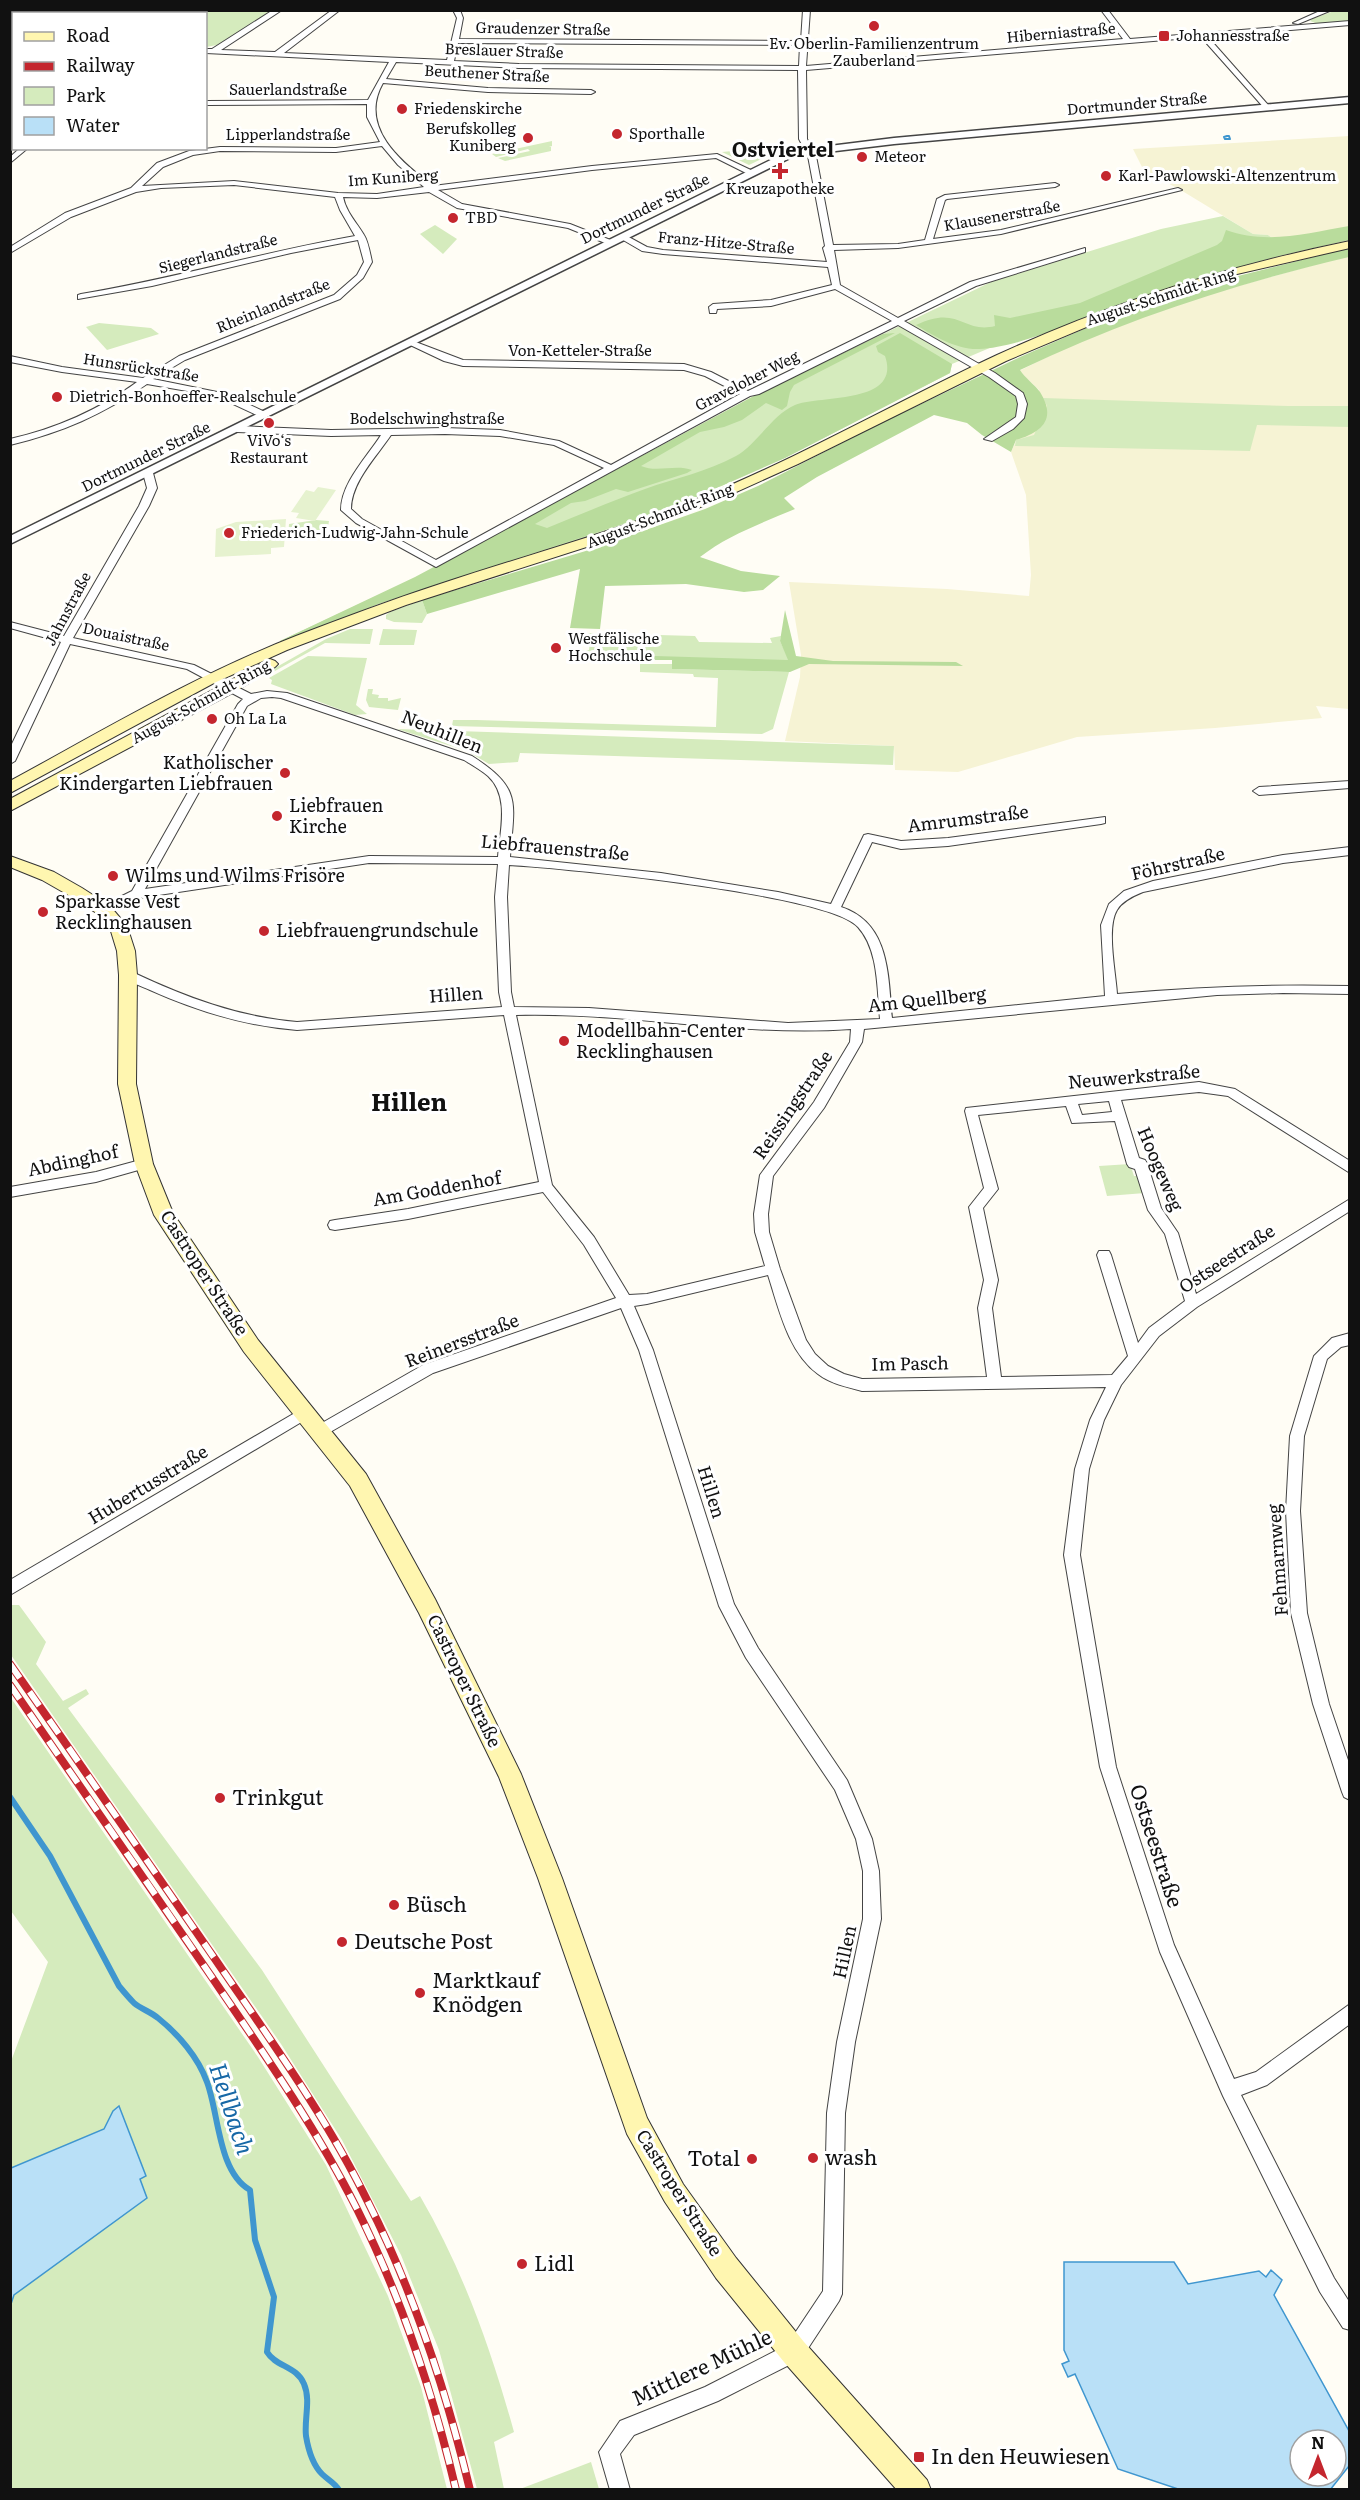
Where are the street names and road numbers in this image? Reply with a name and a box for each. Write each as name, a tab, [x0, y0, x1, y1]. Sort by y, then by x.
street label: Graudenzer Straße	[475, 15, 611, 40]
street label: Hiberniastraße	[1005, 15, 1117, 48]
street label: Breslauer Straße	[444, 36, 564, 63]
street label: Beuthener Straße	[424, 58, 551, 87]
street label: Sauerlandstraße	[229, 77, 347, 100]
street label: Dortmunder Straße	[1066, 85, 1208, 120]
street label: Lipperlandstraße	[226, 122, 351, 145]
street label: Im Kuniberg	[347, 162, 440, 191]
street label: Dortmunder Straße	[576, 166, 713, 249]
street label: Klausenerstraße	[942, 193, 1062, 236]
street label: Franz-Hitze-Straße	[657, 224, 796, 259]
street label: Siegerlandstraße	[156, 227, 280, 278]
street label: August-Schmidt-Ring	[1083, 260, 1239, 331]
street label: Rheinlandstraße	[212, 271, 333, 338]
street label: Von-Ketteler-Straße	[508, 338, 652, 361]
street label: Graveloher Weg	[690, 343, 803, 416]
street label: Hunsrückstraße	[82, 346, 201, 387]
street label: Bodelschwinghstraße	[349, 406, 505, 429]
street label: Dortmunder Straße	[77, 414, 214, 497]
street label: August-Schmidt-Ring	[583, 476, 737, 553]
street label: Jahnstraße	[38, 567, 96, 649]
street label: Douaistraße	[81, 615, 172, 656]
street label: August-Schmidt-Ring	[127, 653, 274, 748]
street label: Neuhillen	[398, 702, 487, 759]
street label: Amrumstraße	[906, 797, 1030, 838]
street label: Liebfrauenstraße	[480, 827, 630, 866]
street label: Föhrstraße	[1128, 839, 1227, 886]
street label: Hillen	[428, 978, 484, 1009]
street label: Am Quellberg	[866, 979, 988, 1018]
street label: Reissingstraße	[745, 1044, 838, 1164]
street label: Neuwerkstraße	[1067, 1056, 1201, 1095]
street label: Hoogeweg	[1131, 1122, 1192, 1216]
street label: Abdinghof	[25, 1136, 122, 1182]
street label: Am Goddenhof	[370, 1163, 505, 1212]
street label: Castroper Straße	[154, 1204, 256, 1340]
street label: Ostseestraße	[1173, 1217, 1280, 1299]
street label: Reinersstraße	[401, 1305, 522, 1374]
street label: Im Pasch	[871, 1348, 949, 1377]
street label: Hubertusstraße	[82, 1437, 212, 1530]
street label: Hillen	[692, 1462, 733, 1521]
street label: Fehmarnweg	[1259, 1502, 1294, 1617]
street label: Castroper Straße	[421, 1609, 509, 1751]
street label: Ostseestraße	[1124, 1780, 1193, 1911]
street label: Hillen	[825, 1922, 862, 1981]
street label: Castroper Straße	[630, 2124, 730, 2261]
street label: Mittlere Mühle	[626, 2320, 776, 2412]

